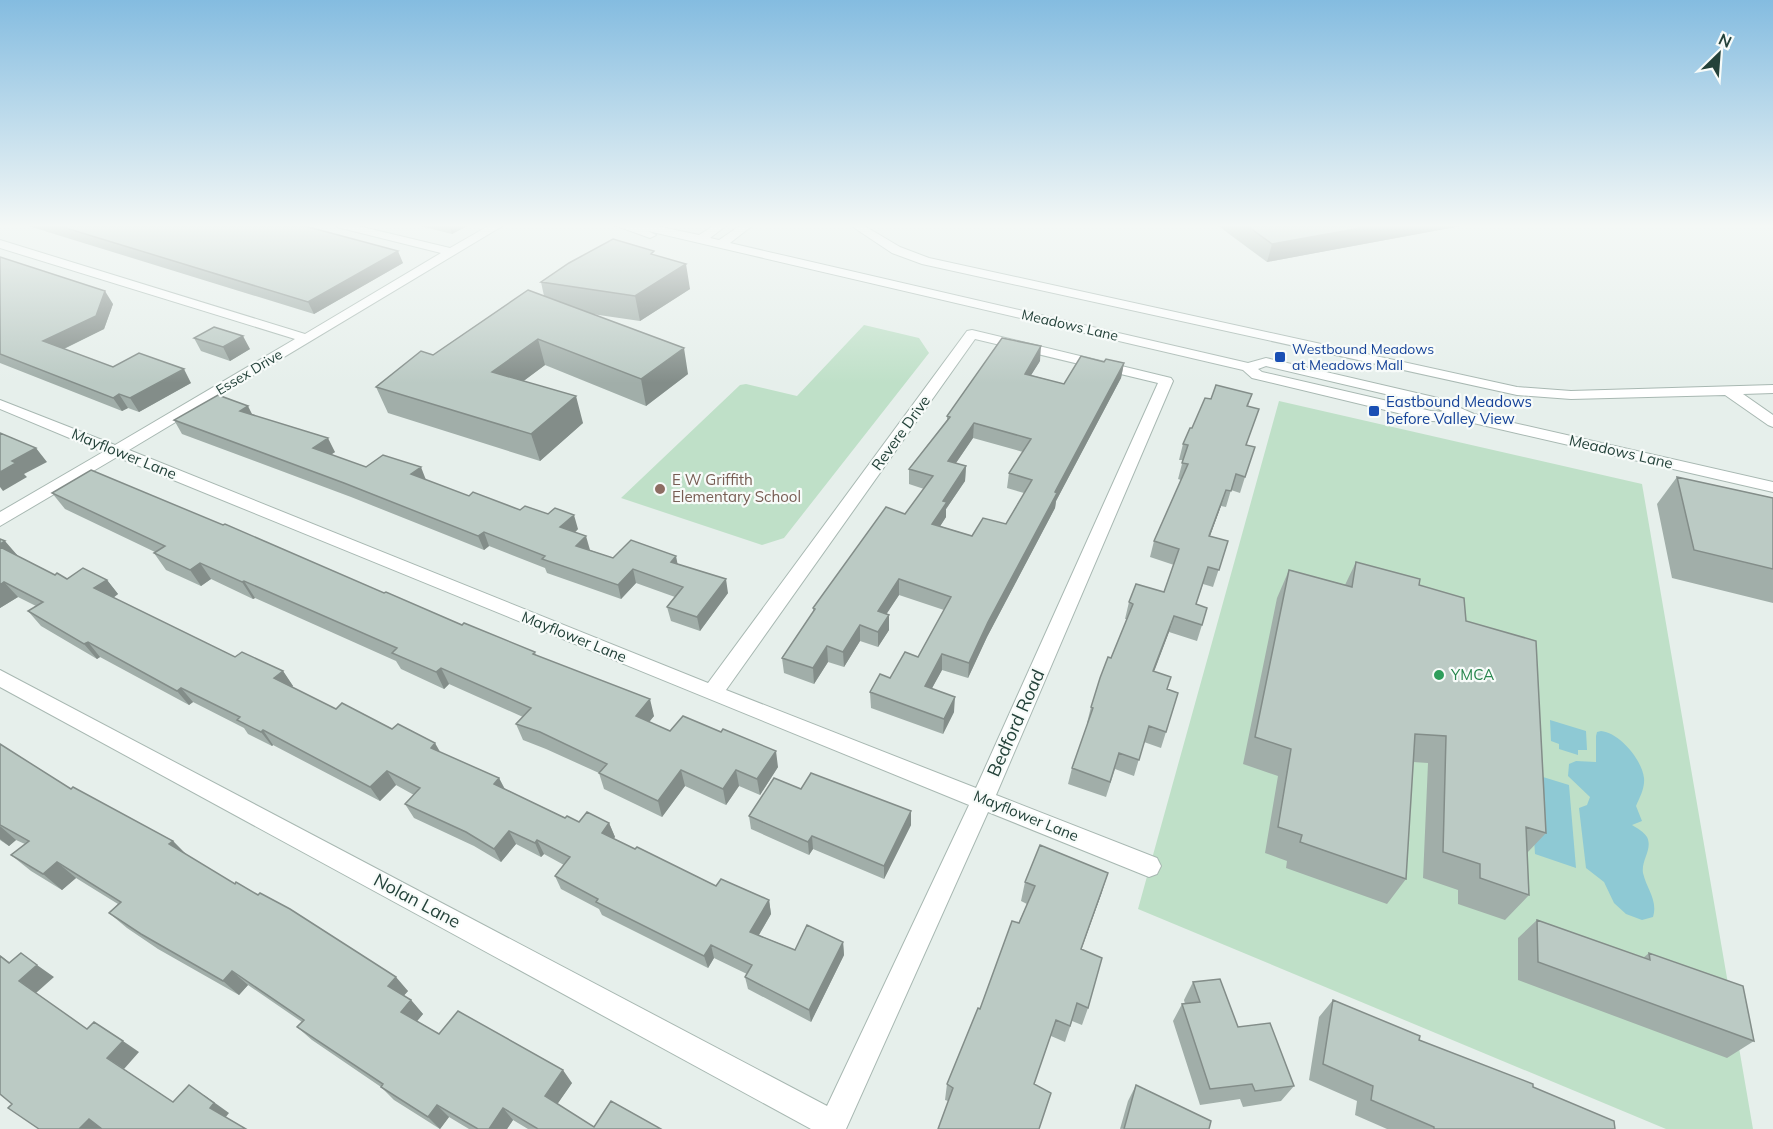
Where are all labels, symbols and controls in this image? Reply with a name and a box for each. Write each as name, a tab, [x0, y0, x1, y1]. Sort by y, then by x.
north arrow	[1689, 24, 1749, 84]
text: N	[1716, 29, 1735, 52]
street label: Meadows Lane	[1020, 305, 1120, 345]
place label: Westbound Meadows at Meadows Mall	[1292, 340, 1434, 374]
street label: Essex Drive	[212, 345, 286, 399]
marker: Westbound Meadows at Meadows Mall	[1273, 350, 1287, 364]
street label: Revere Drive	[867, 392, 934, 474]
place label: Eastbound Meadows before Valley View	[1386, 392, 1532, 428]
marker: Eastbound Meadows before Valley View	[1367, 404, 1381, 418]
street label: Mayflower Lane	[69, 424, 179, 483]
street label: Meadows Lane	[1567, 430, 1675, 473]
place label: E W Griffith Elementary School	[672, 470, 801, 506]
marker: E W Griffith Elementary School	[653, 482, 667, 496]
street label: Mayflower Lane	[519, 607, 629, 666]
place label: YMCA	[1450, 665, 1494, 684]
street label: Bedford Road	[982, 666, 1049, 780]
marker: YMCA	[1432, 668, 1446, 682]
street label: Mayflower Lane	[971, 786, 1081, 845]
street label: Nolan Lane	[370, 868, 465, 933]

